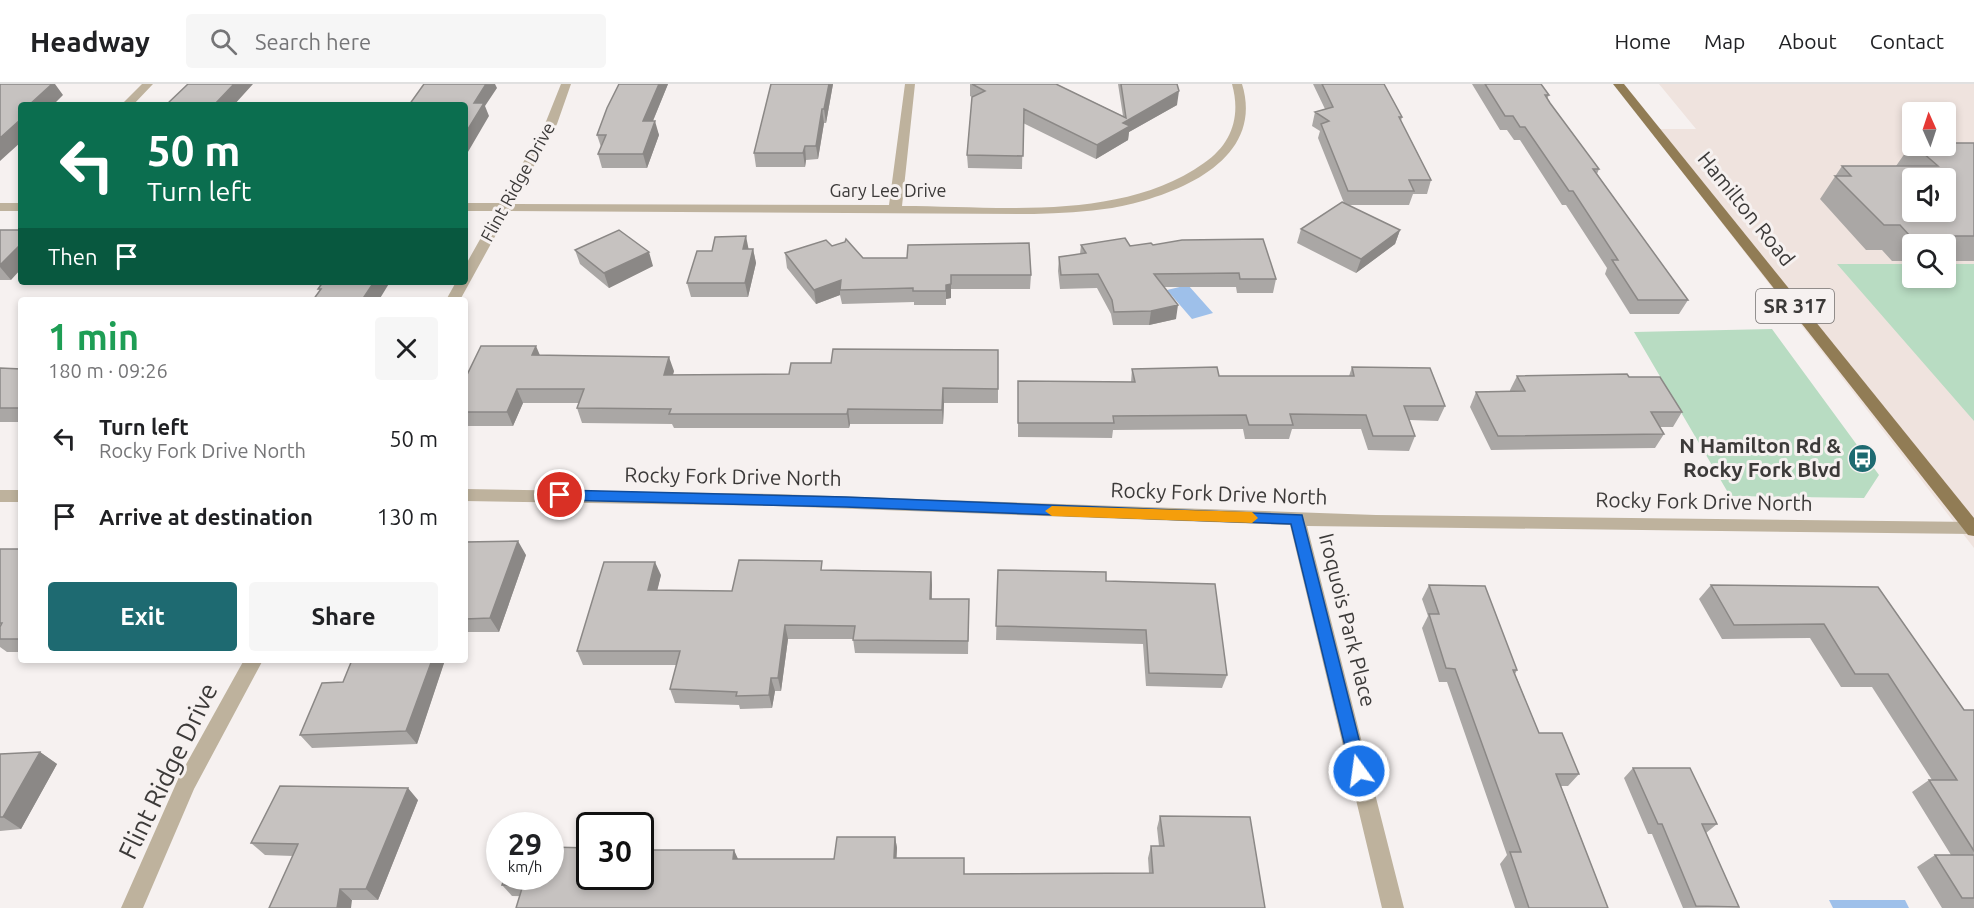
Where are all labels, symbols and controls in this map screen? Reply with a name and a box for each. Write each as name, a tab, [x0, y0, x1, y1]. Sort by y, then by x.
search box	[186, 14, 606, 68]
icon: search	[207, 25, 240, 58]
text: Headway	[30, 26, 150, 57]
text: Search here	[255, 29, 371, 54]
text: Home	[1614, 29, 1671, 53]
text: Map	[1704, 29, 1745, 53]
text: About	[1778, 29, 1837, 53]
text: Contact	[1870, 29, 1944, 53]
north arrow	[1902, 102, 1956, 156]
map controls	[1902, 102, 1956, 288]
street label: Flint Ridge Drive	[476, 118, 558, 245]
icon: left	[48, 126, 126, 204]
text: 50 m	[147, 127, 241, 174]
street label: Hamilton Road	[1693, 146, 1800, 270]
button: sound	[1902, 168, 1956, 222]
text: Turn left	[147, 176, 251, 206]
street label: Gary Lee Drive	[830, 180, 946, 200]
button: search	[1902, 234, 1956, 288]
icon: arrive	[110, 240, 143, 273]
text: Then	[48, 244, 98, 269]
road number: SR 317	[1756, 289, 1834, 323]
text: 1 min	[48, 316, 139, 357]
button: close	[375, 317, 438, 380]
text: 180 m · 09:26	[48, 359, 168, 382]
text: Turn left	[99, 414, 189, 439]
icon: left	[48, 422, 81, 455]
text: 50 m	[389, 426, 438, 451]
place label: N Hamilton Rd & Rocky Fork Blvd	[1679, 433, 1841, 481]
text: Rocky Fork Drive North	[99, 439, 306, 462]
bus stop icon: N Hamilton Rd & Rocky Fork Blvd	[1846, 442, 1878, 474]
street label: Rocky Fork Drive North	[624, 462, 842, 490]
pin	[534, 469, 585, 520]
street label: Rocky Fork Drive North	[1110, 477, 1328, 509]
icon: arrive	[543, 478, 576, 511]
street label: Rocky Fork Drive North	[1595, 487, 1813, 515]
icon: arrive	[48, 500, 81, 533]
text: Arrive at destination	[99, 504, 313, 529]
text: 130 m	[377, 504, 438, 529]
street label: Iroquois Park Place	[1315, 531, 1381, 709]
button: Exit	[48, 582, 237, 651]
button: Share	[249, 582, 438, 651]
street label: Flint Ridge Drive	[112, 678, 223, 864]
position arrow	[1327, 739, 1391, 803]
speed limit sign: 30	[576, 812, 654, 890]
text: 29	[508, 827, 542, 861]
text: km/h	[508, 858, 542, 875]

